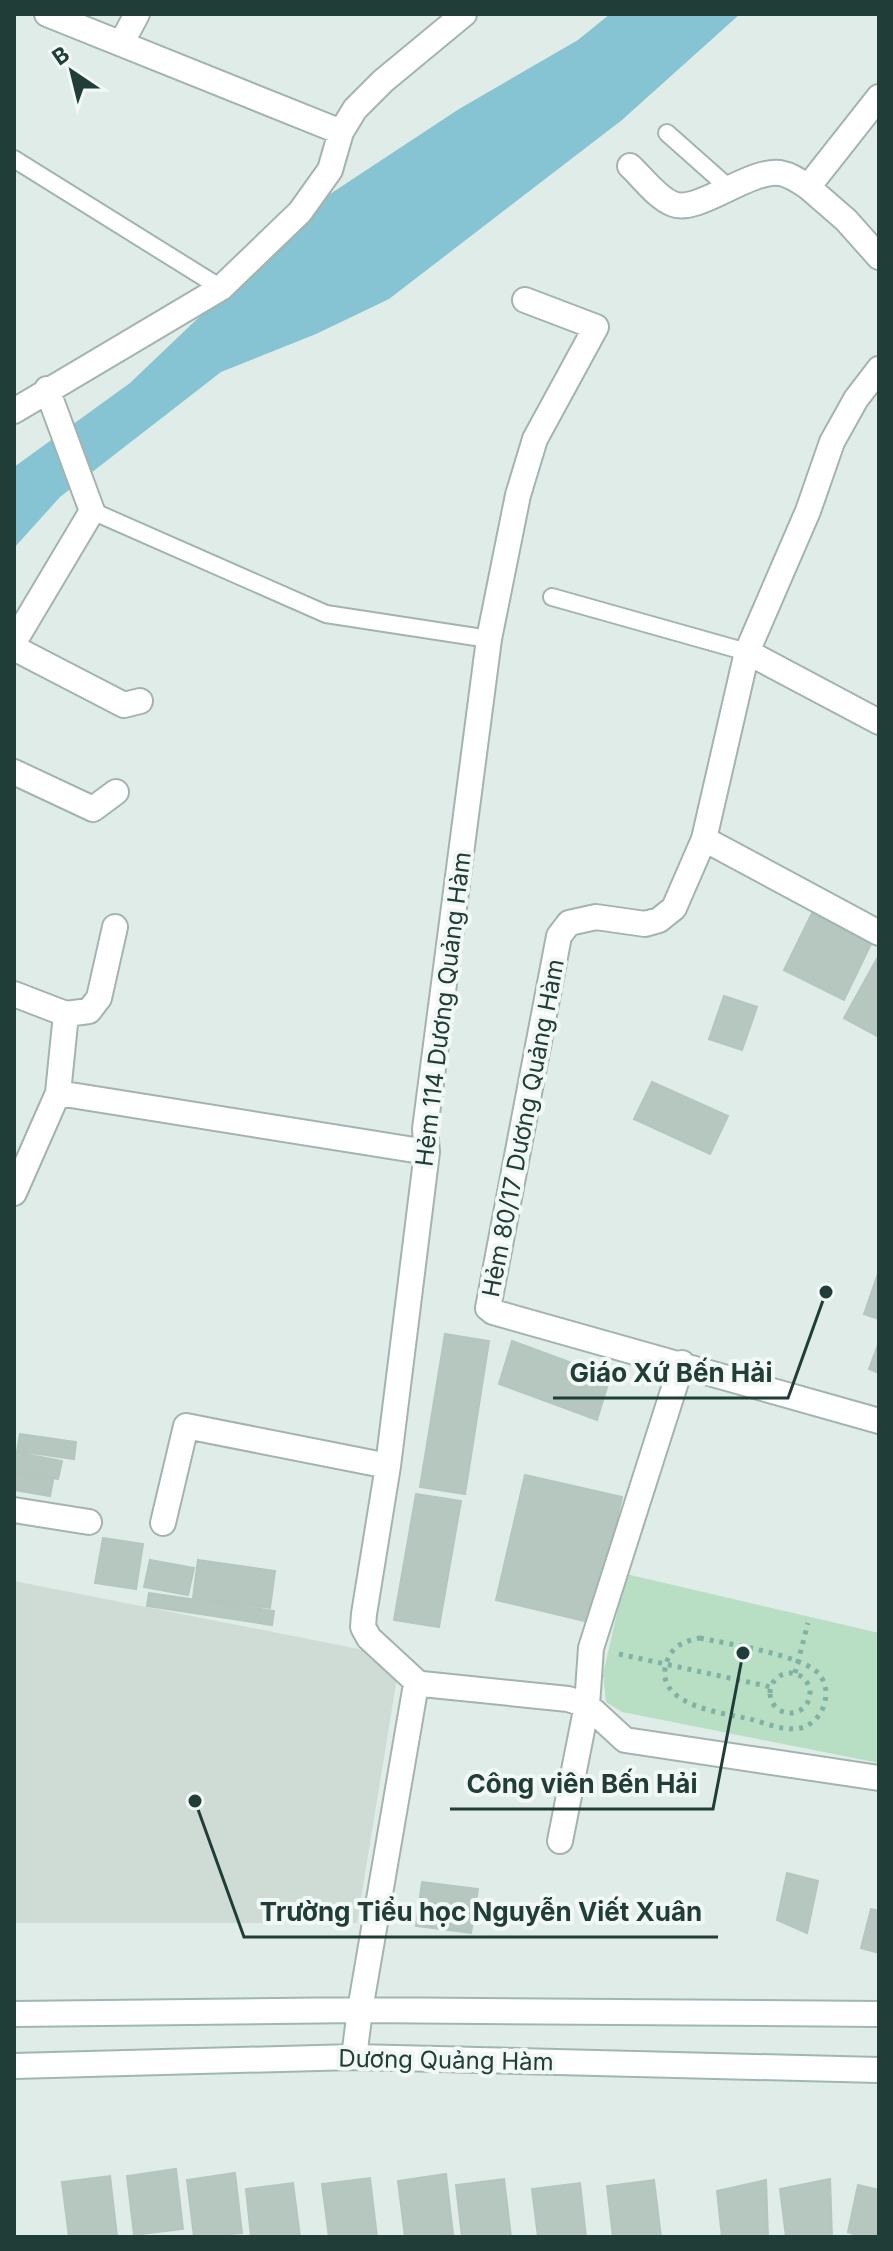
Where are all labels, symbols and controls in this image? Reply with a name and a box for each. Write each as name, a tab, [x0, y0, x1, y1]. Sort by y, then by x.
north arrow	[32, 32, 112, 112]
text: B	[47, 41, 74, 70]
street label: Hẻm 114 Dương Quảng Hàm	[409, 850, 477, 1168]
street label: Hẻm 80/17 Dương Quảng Hàm	[476, 957, 570, 1299]
callout: Giáo Xứ Bến Hải	[553, 1348, 788, 1398]
text: Giáo Xứ Bến Hải	[570, 1357, 772, 1388]
callout: Công viên Bến Hải	[450, 1759, 713, 1809]
text: Công viên Bến Hải	[466, 1768, 698, 1799]
callout: Trường Tiểu học Nguyễn Viết Xuân	[244, 1887, 718, 1937]
text: Trường Tiểu học Nguyễn Viết Xuân	[260, 1896, 702, 1927]
street label: Dương Quảng Hàm	[338, 2044, 554, 2076]

